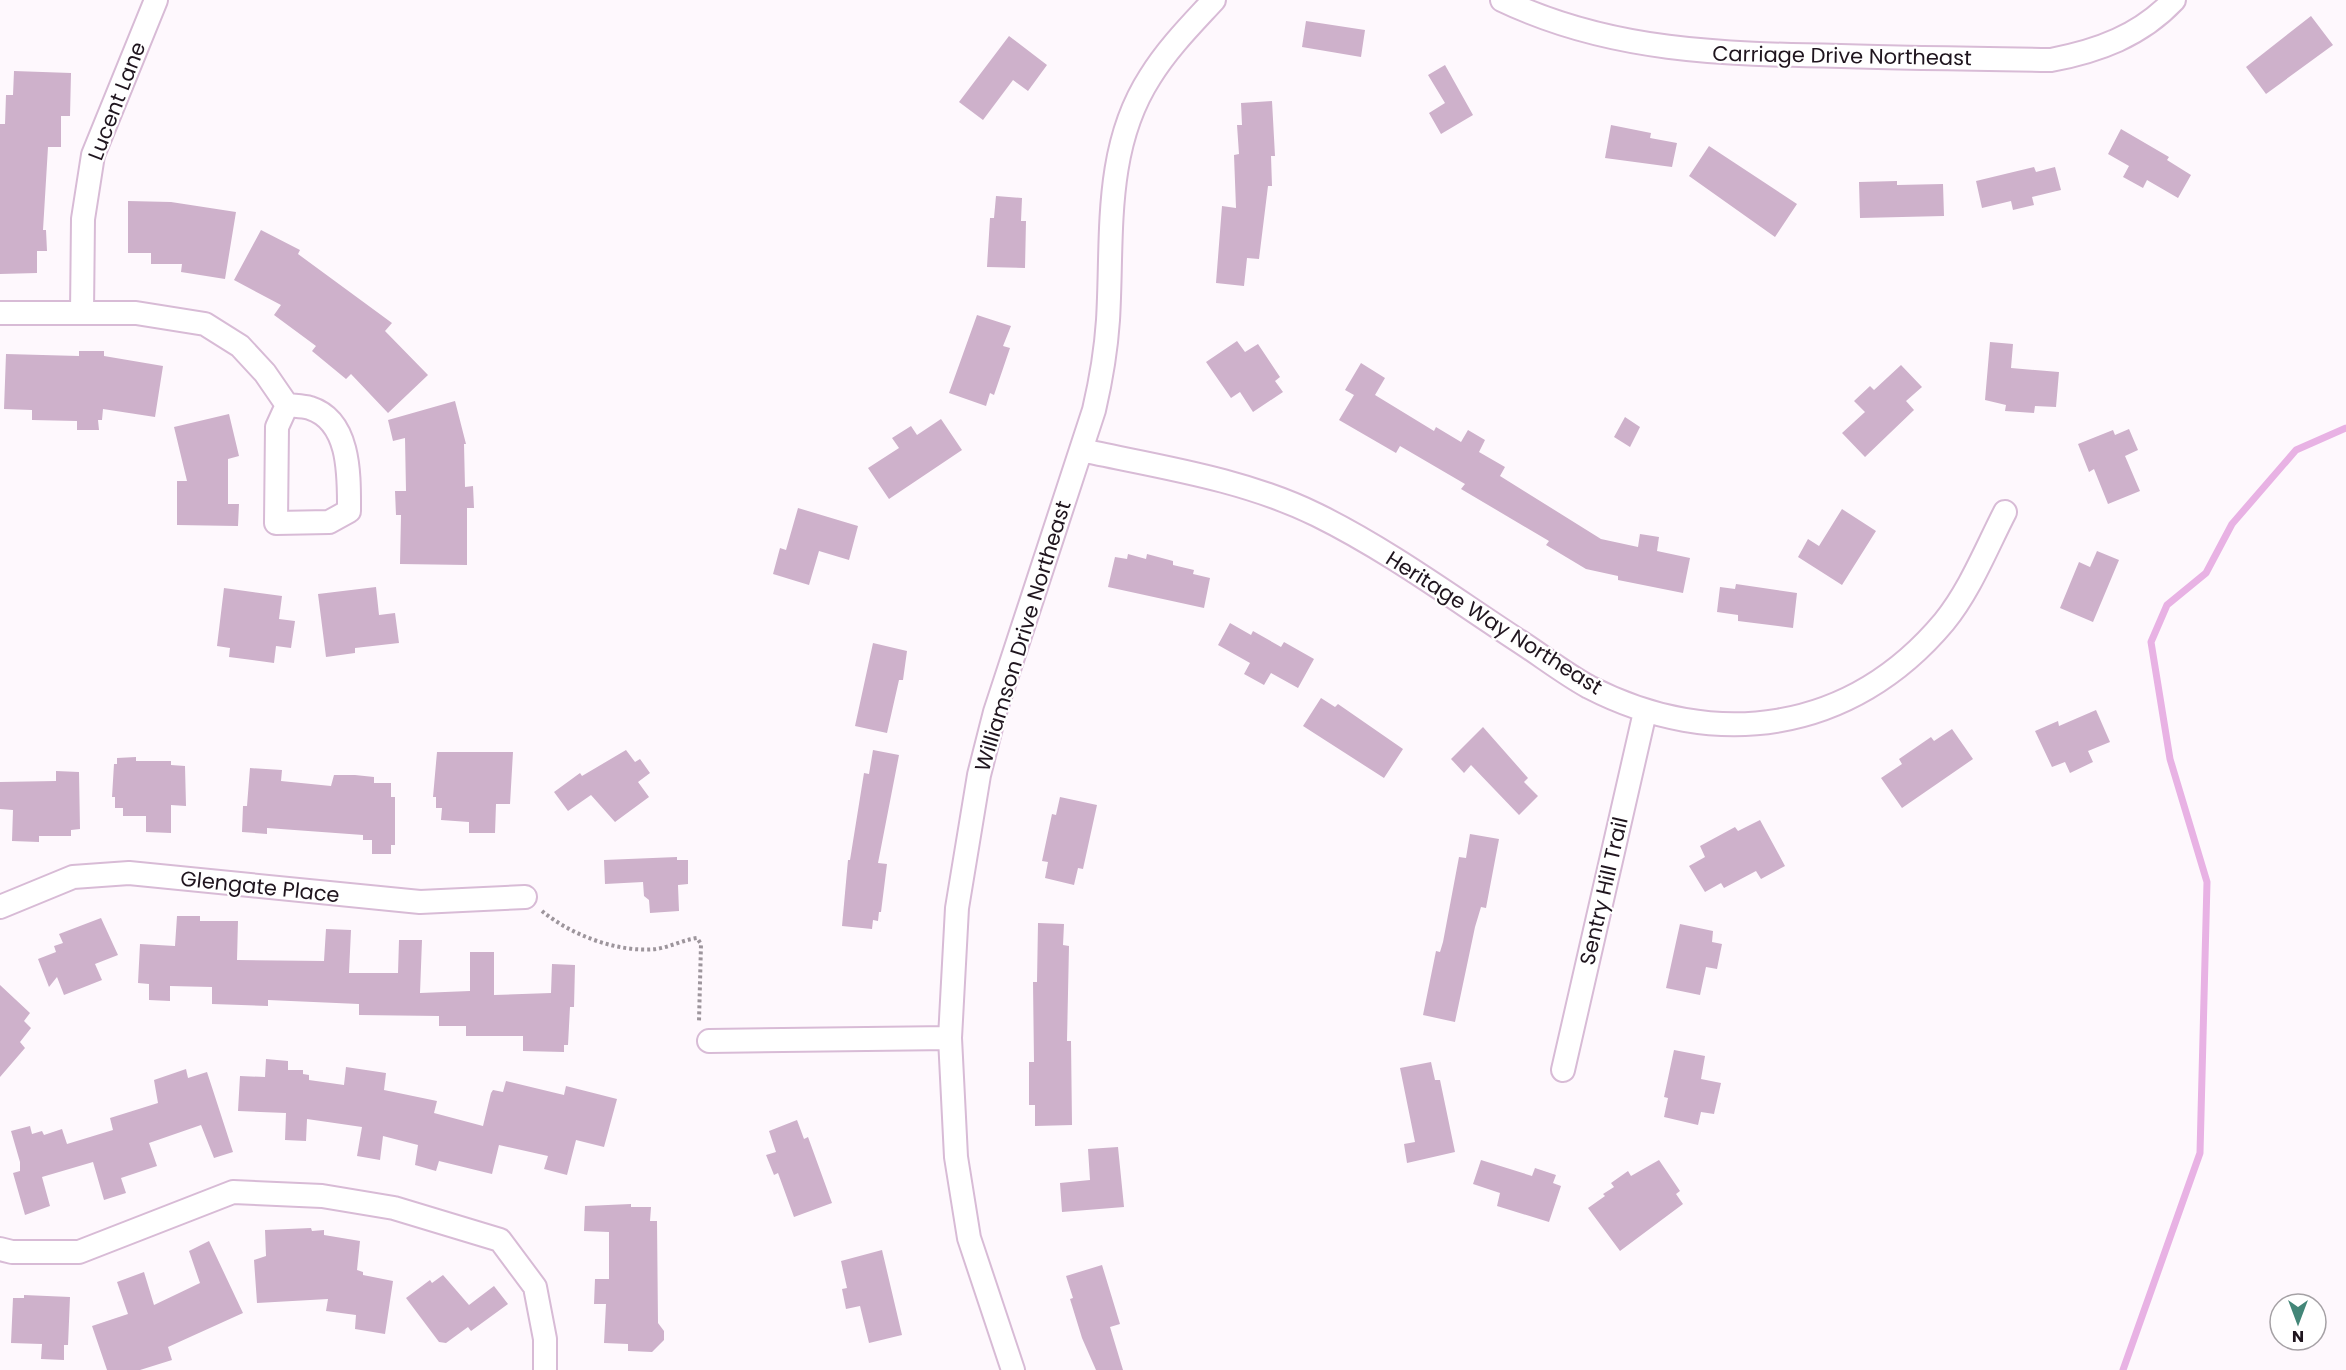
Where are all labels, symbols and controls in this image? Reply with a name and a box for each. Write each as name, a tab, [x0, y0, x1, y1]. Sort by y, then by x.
street label: Lucent Lane	[81, 37, 152, 164]
street label: Carriage Drive Northeast	[1712, 39, 1972, 72]
street label: Williamson Drive Northeast	[967, 497, 1078, 775]
street label: Heritage Way Northeast	[1380, 544, 1608, 701]
street label: Sentry Hill Trail	[1572, 814, 1635, 968]
street label: Glengate Place	[179, 864, 341, 909]
north arrow	[2268, 1292, 2328, 1352]
text: N	[2292, 1325, 2304, 1348]

